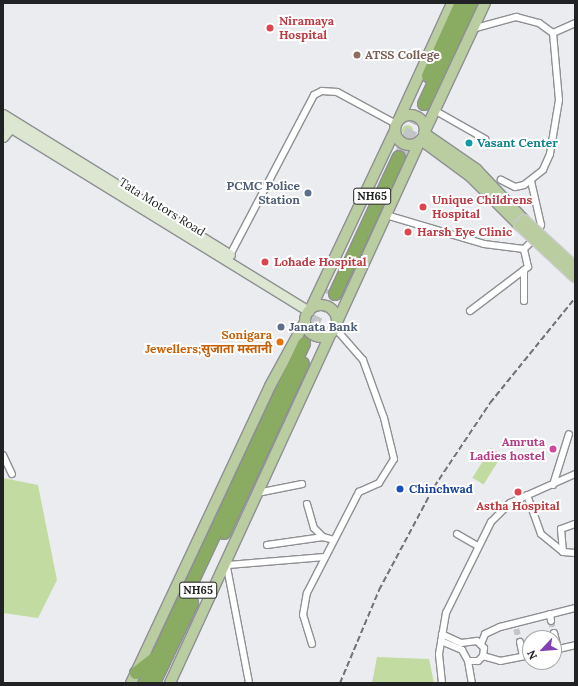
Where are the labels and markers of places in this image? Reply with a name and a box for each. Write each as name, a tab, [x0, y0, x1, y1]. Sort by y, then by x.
place label: Niramaya Hospital	[279, 14, 334, 42]
marker: Niramaya Hospital	[264, 22, 276, 34]
place label: ATSS College	[365, 48, 440, 62]
marker: ATSS College	[352, 50, 362, 60]
place label: Vasant Center	[477, 136, 558, 150]
marker: Vasant Center	[464, 138, 474, 148]
place label: PCMC Police Station	[227, 179, 300, 207]
marker: PCMC Police Station	[303, 188, 313, 198]
place label: Unique Childrens Hospital	[432, 193, 532, 221]
marker: Unique Childrens Hospital	[417, 201, 429, 213]
place label: Harsh Eye Clinic	[417, 225, 512, 239]
marker: Harsh Eye Clinic	[402, 226, 414, 238]
place label: Lohade Hospital	[274, 255, 367, 269]
marker: Lohade Hospital	[259, 256, 271, 268]
place label: Janata Bank	[289, 320, 358, 334]
marker: Janata Bank	[276, 322, 286, 332]
place label: Sonigara Jewellers;सुजाता मस्तानी	[145, 328, 272, 356]
marker: Sonigara Jewellers;सुजाता मस्तानी	[275, 337, 285, 347]
place label: Amruta Ladies hostel	[470, 435, 545, 463]
marker: Amruta Ladies hostel	[548, 444, 558, 454]
place label: Chinchwad	[409, 482, 473, 496]
marker: Chinchwad	[394, 483, 406, 495]
marker: Astha Hospital	[512, 486, 524, 498]
place label: Astha Hospital	[476, 499, 560, 513]

